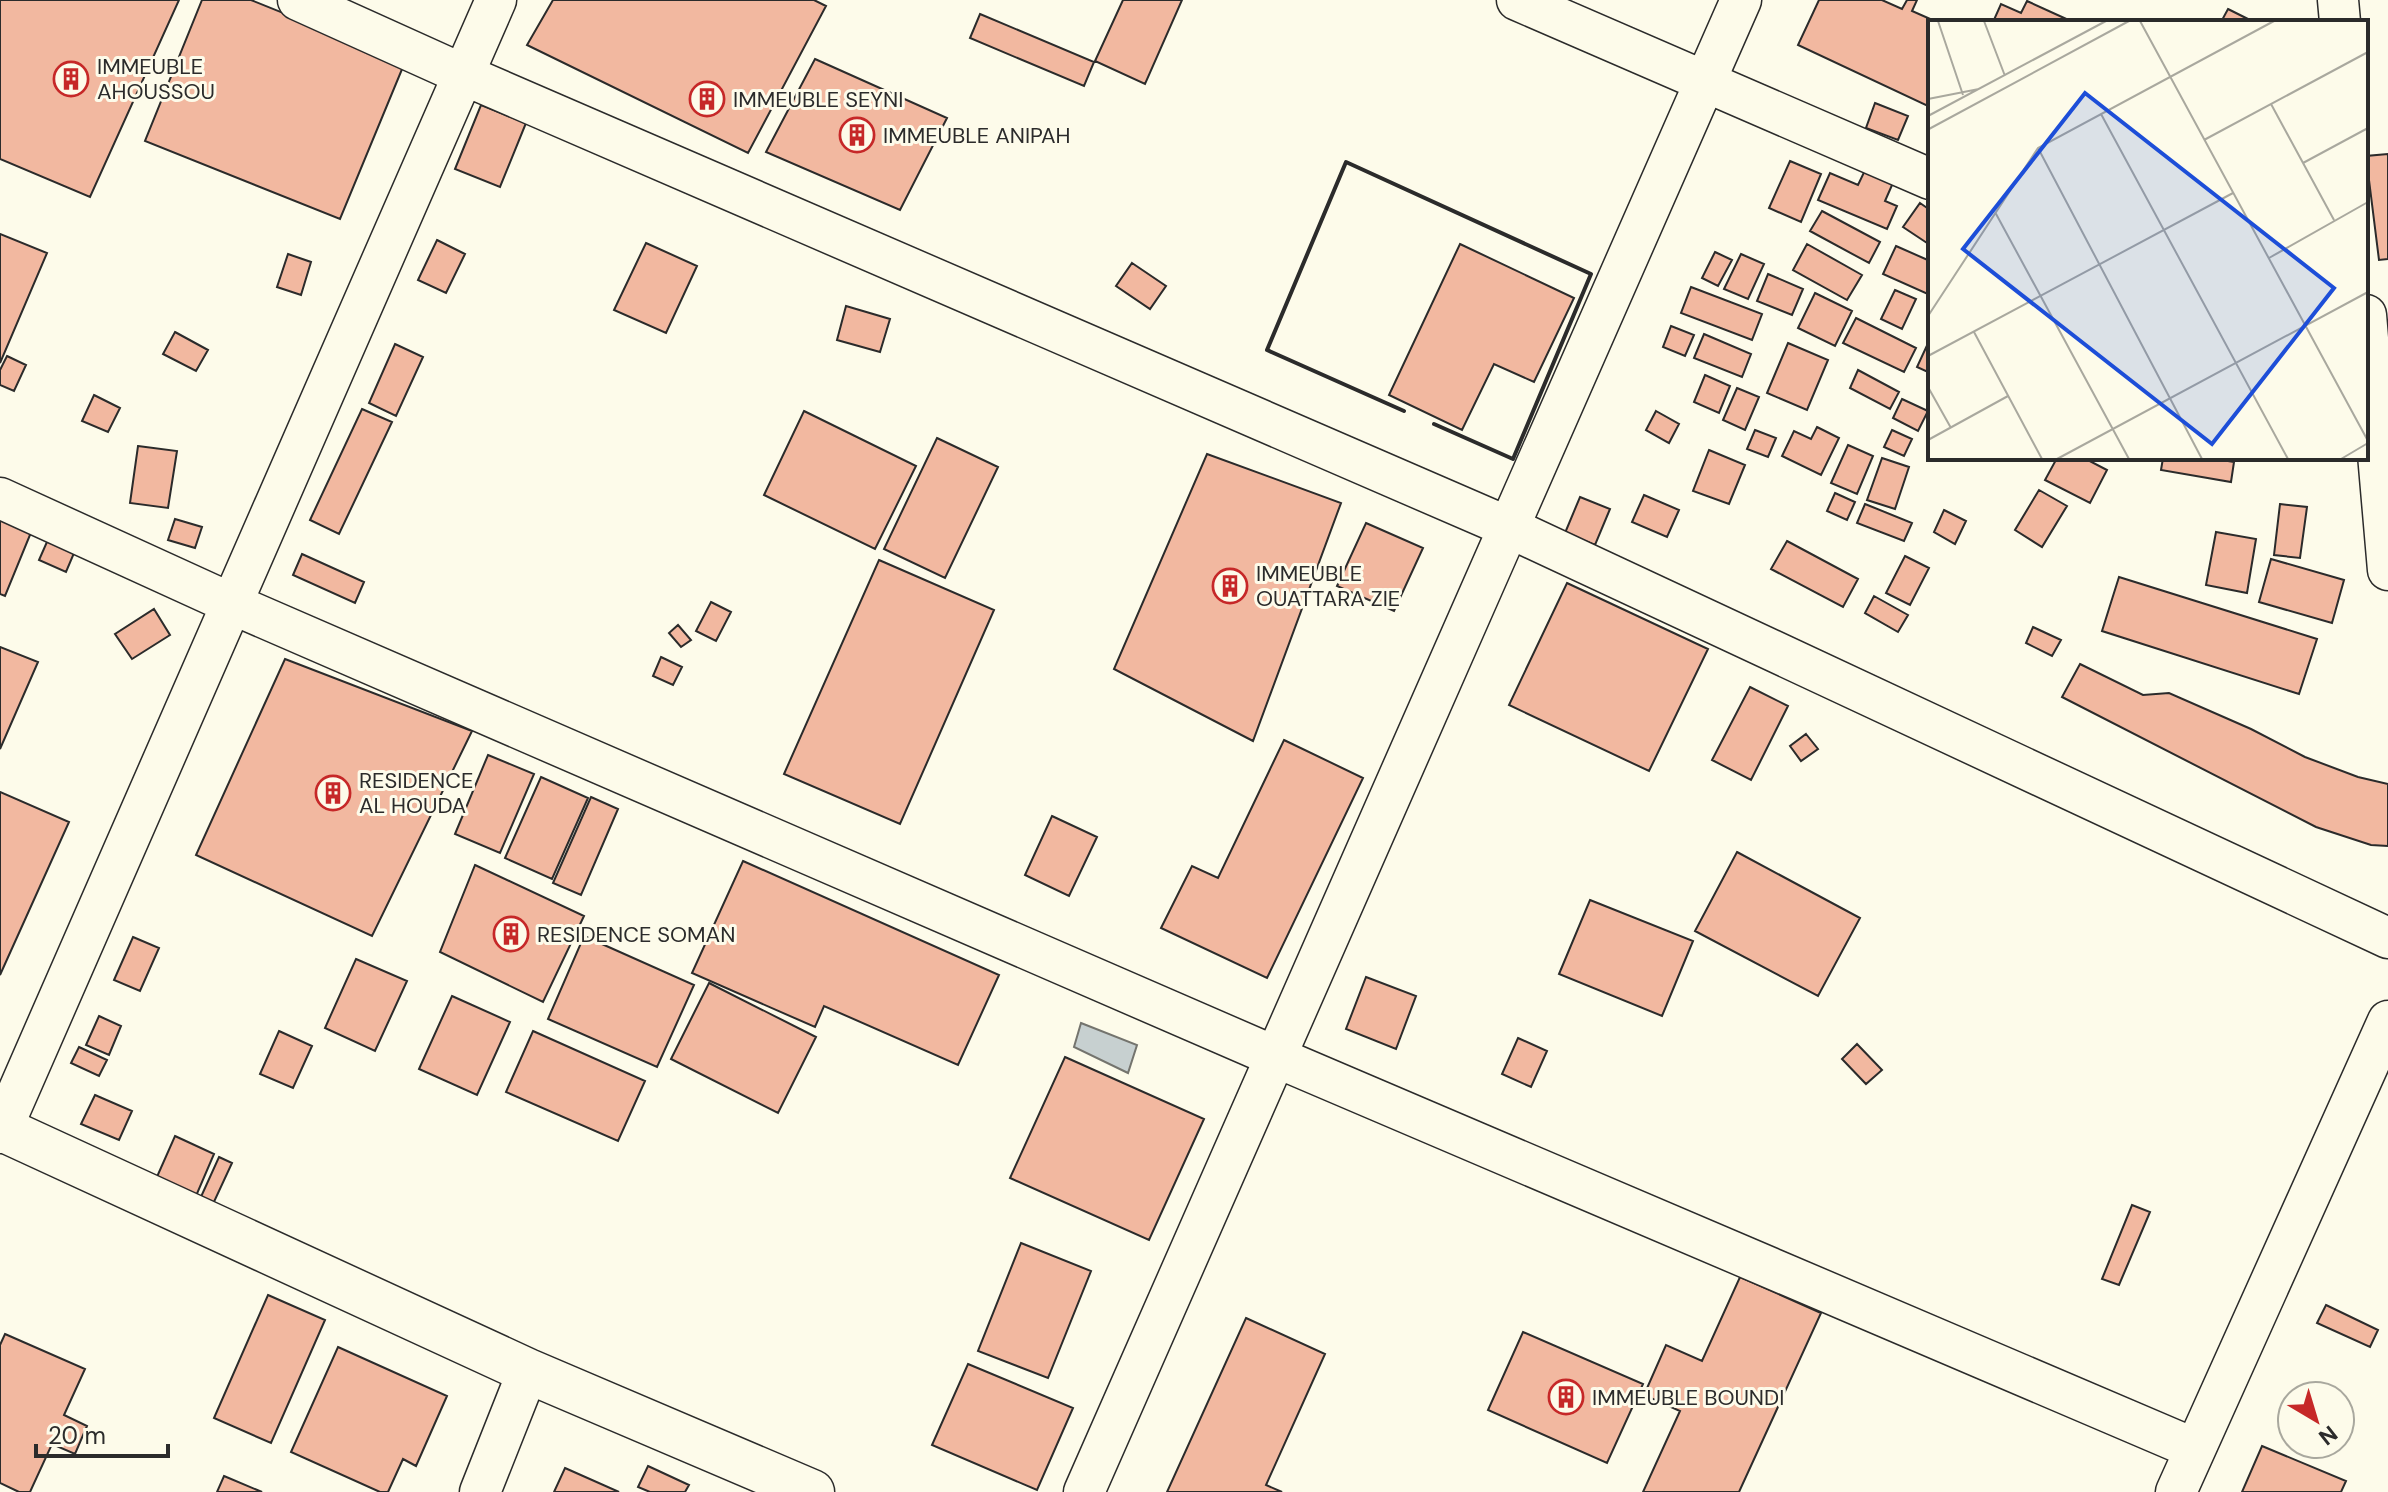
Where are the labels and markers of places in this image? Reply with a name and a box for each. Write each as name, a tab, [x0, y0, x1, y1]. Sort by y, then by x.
place label: IMMEUBLE AHOUSSOU	[97, 52, 215, 106]
building icon: IMMEUBLE AHOUSSOU	[52, 60, 90, 98]
building icon: IMMEUBLE SEYNI	[688, 80, 726, 118]
place label: IMMEUBLE SEYNI	[733, 85, 903, 114]
building icon: IMMEUBLE ANIPAH	[838, 116, 876, 154]
place label: IMMEUBLE ANIPAH	[883, 121, 1071, 150]
place label: IMMEUBLE OUATTARA ZIE	[1256, 559, 1400, 613]
building icon: IMMEUBLE OUATTARA ZIE	[1211, 567, 1249, 605]
place label: RESIDENCE AL HOUDA	[359, 766, 473, 820]
building icon: RESIDENCE AL HOUDA	[314, 774, 352, 812]
building icon: RESIDENCE SOMAN	[492, 915, 530, 953]
place label: RESIDENCE SOMAN	[537, 920, 735, 949]
building icon: IMMEUBLE BOUNDI	[1547, 1378, 1585, 1416]
place label: IMMEUBLE BOUNDI	[1592, 1383, 1784, 1412]

